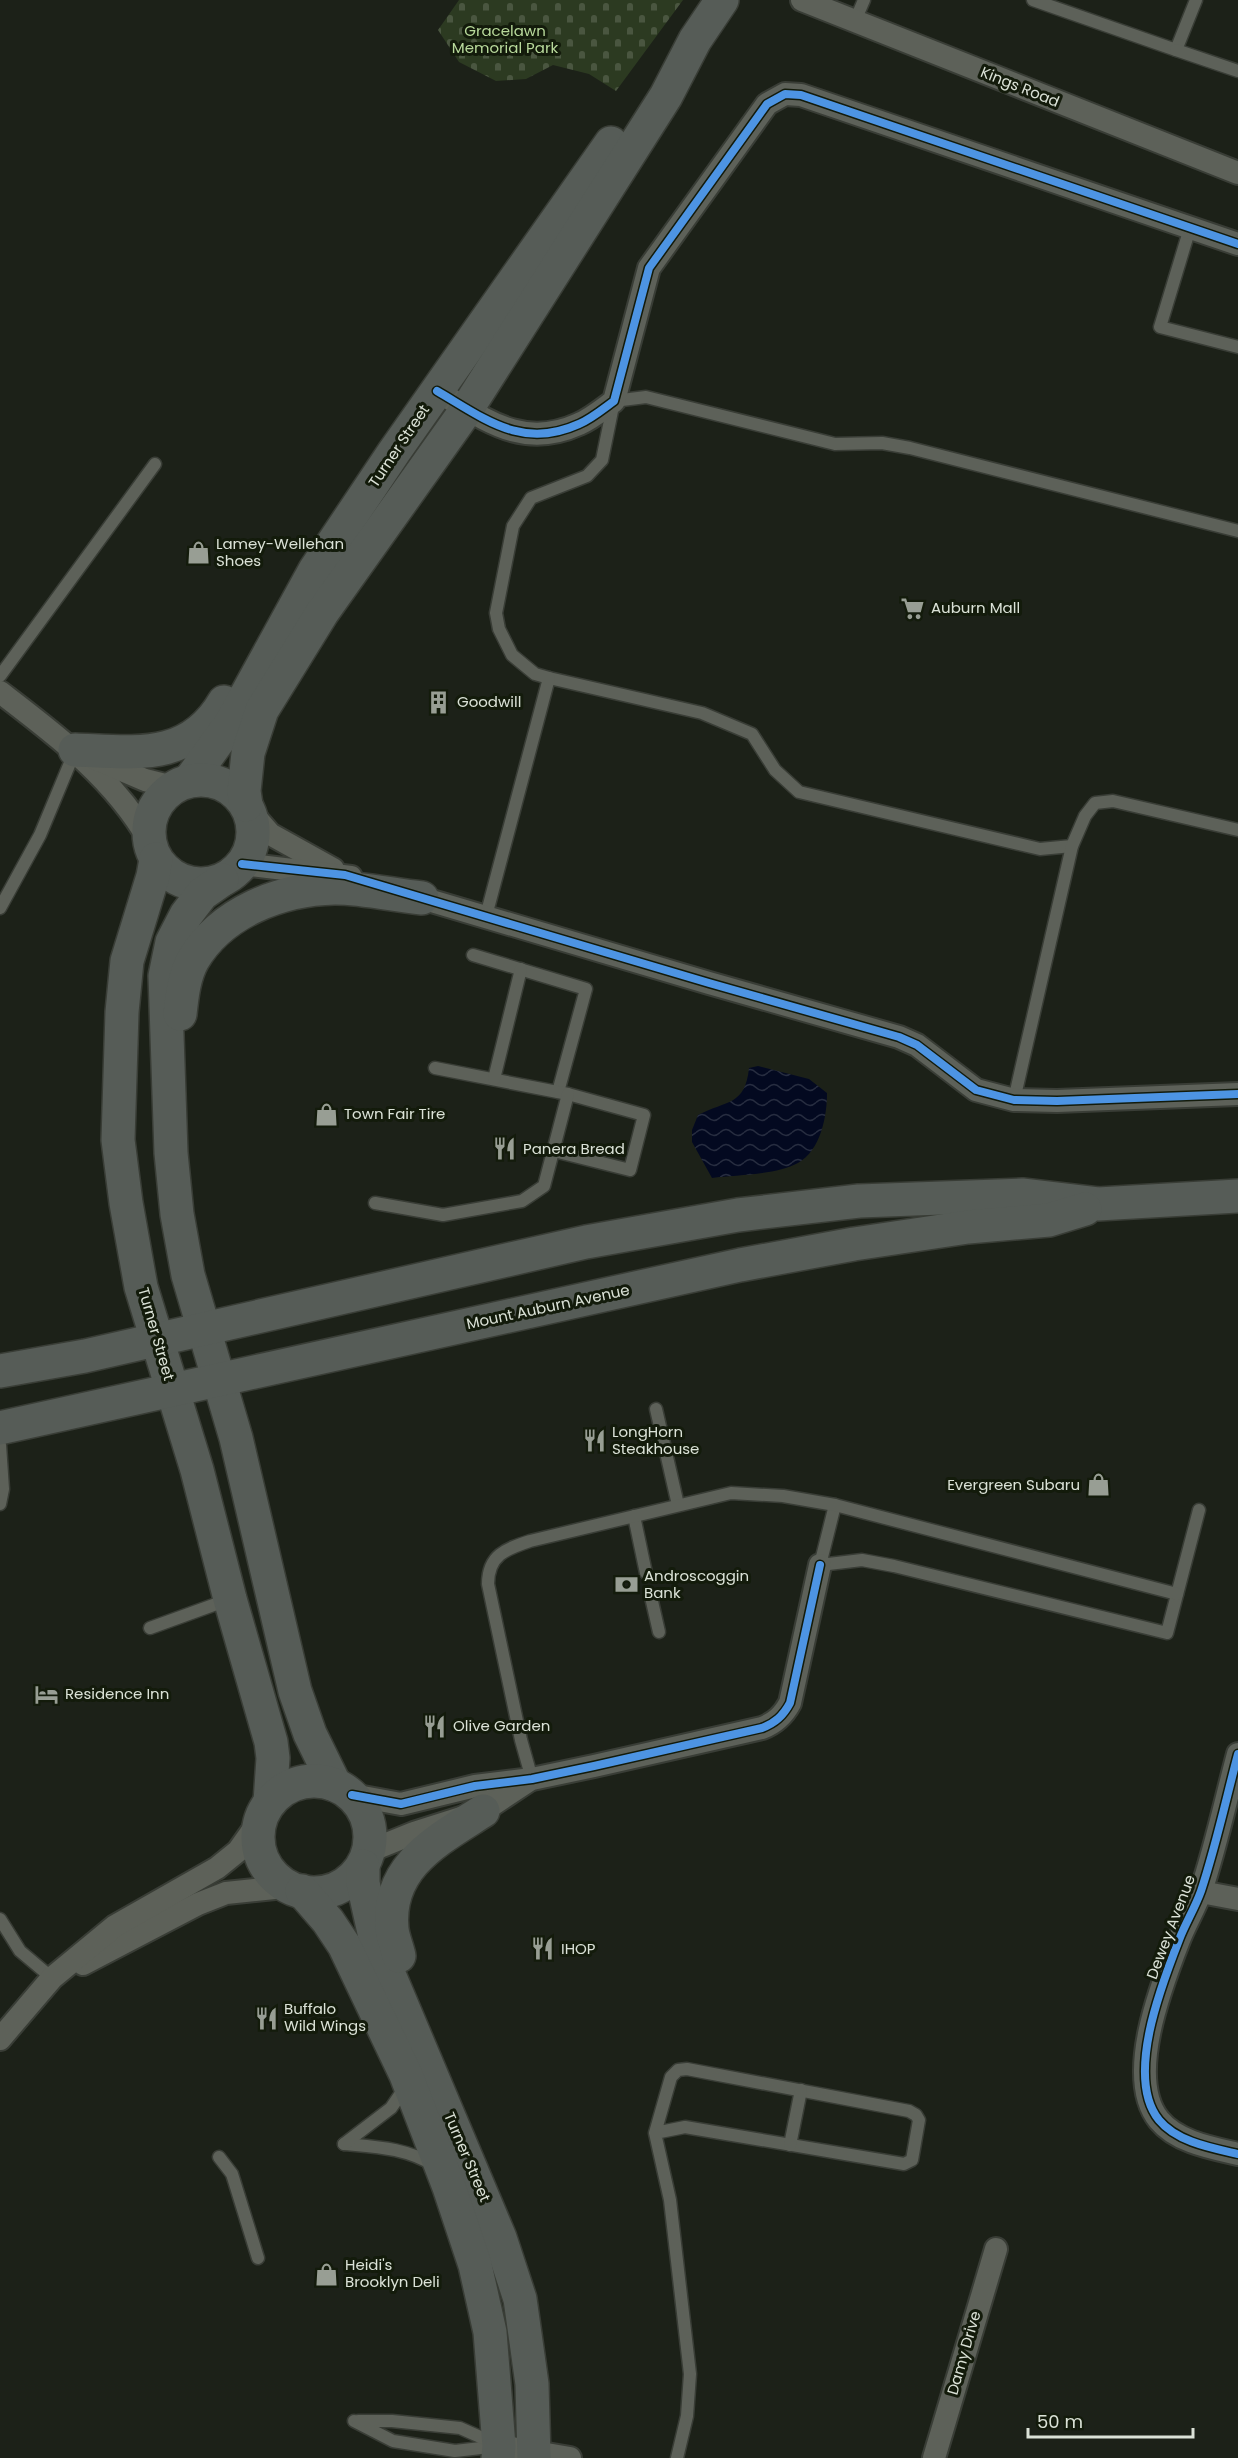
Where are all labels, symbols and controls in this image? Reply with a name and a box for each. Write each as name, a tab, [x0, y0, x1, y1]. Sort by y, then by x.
park label: Gracelawn Memorial Park	[452, 20, 559, 58]
street label: Kings Road	[978, 61, 1063, 112]
street label: Turner Street	[363, 400, 434, 491]
place label: Lamey-Wellehan Shoes	[216, 533, 344, 571]
shop icon: Lamey-Wellehan Shoes	[185, 540, 211, 566]
supermarket icon: Auburn Mall	[900, 595, 926, 621]
place label: Auburn Mall	[931, 597, 1020, 618]
building icon: Goodwill	[426, 689, 452, 715]
place label: Goodwill	[457, 691, 521, 712]
shop icon: Town Fair Tire	[313, 1101, 339, 1127]
place label: Town Fair Tire	[344, 1103, 445, 1124]
restaurant icon: Panera Bread	[492, 1136, 518, 1162]
place label: Panera Bread	[523, 1138, 625, 1159]
street label: Mount Auburn Avenue	[464, 1279, 631, 1334]
street label: Turner Street	[133, 1285, 180, 1383]
place label: LongHorn Steakhouse	[612, 1421, 699, 1459]
restaurant icon: LongHorn Steakhouse	[581, 1428, 607, 1454]
shop icon: Evergreen Subaru	[1085, 1472, 1111, 1498]
place label: Evergreen Subaru	[947, 1474, 1080, 1495]
place label: Androscoggin Bank	[644, 1565, 749, 1603]
bank icon: Androscoggin Bank	[613, 1572, 639, 1598]
hotel icon: Residence Inn	[34, 1681, 60, 1707]
place label: Residence Inn	[65, 1683, 169, 1704]
restaurant icon: Olive Garden	[422, 1713, 448, 1739]
place label: Olive Garden	[453, 1715, 550, 1736]
street label: Dewey Avenue	[1141, 1872, 1200, 1982]
restaurant icon: IHOP	[530, 1936, 556, 1962]
place label: IHOP	[561, 1938, 596, 1959]
place label: Buffalo Wild Wings	[284, 1998, 366, 2036]
restaurant icon: Buffalo Wild Wings	[253, 2005, 279, 2031]
street label: Turner Street	[439, 2109, 496, 2205]
place label: Heidi's Brooklyn Deli	[345, 2254, 440, 2292]
shop icon: Heidi's Brooklyn Deli	[314, 2261, 340, 2287]
street label: Damy Drive	[942, 2309, 986, 2397]
scale bar	[1028, 2401, 1193, 2439]
text: 50 m	[1037, 2409, 1083, 2434]

